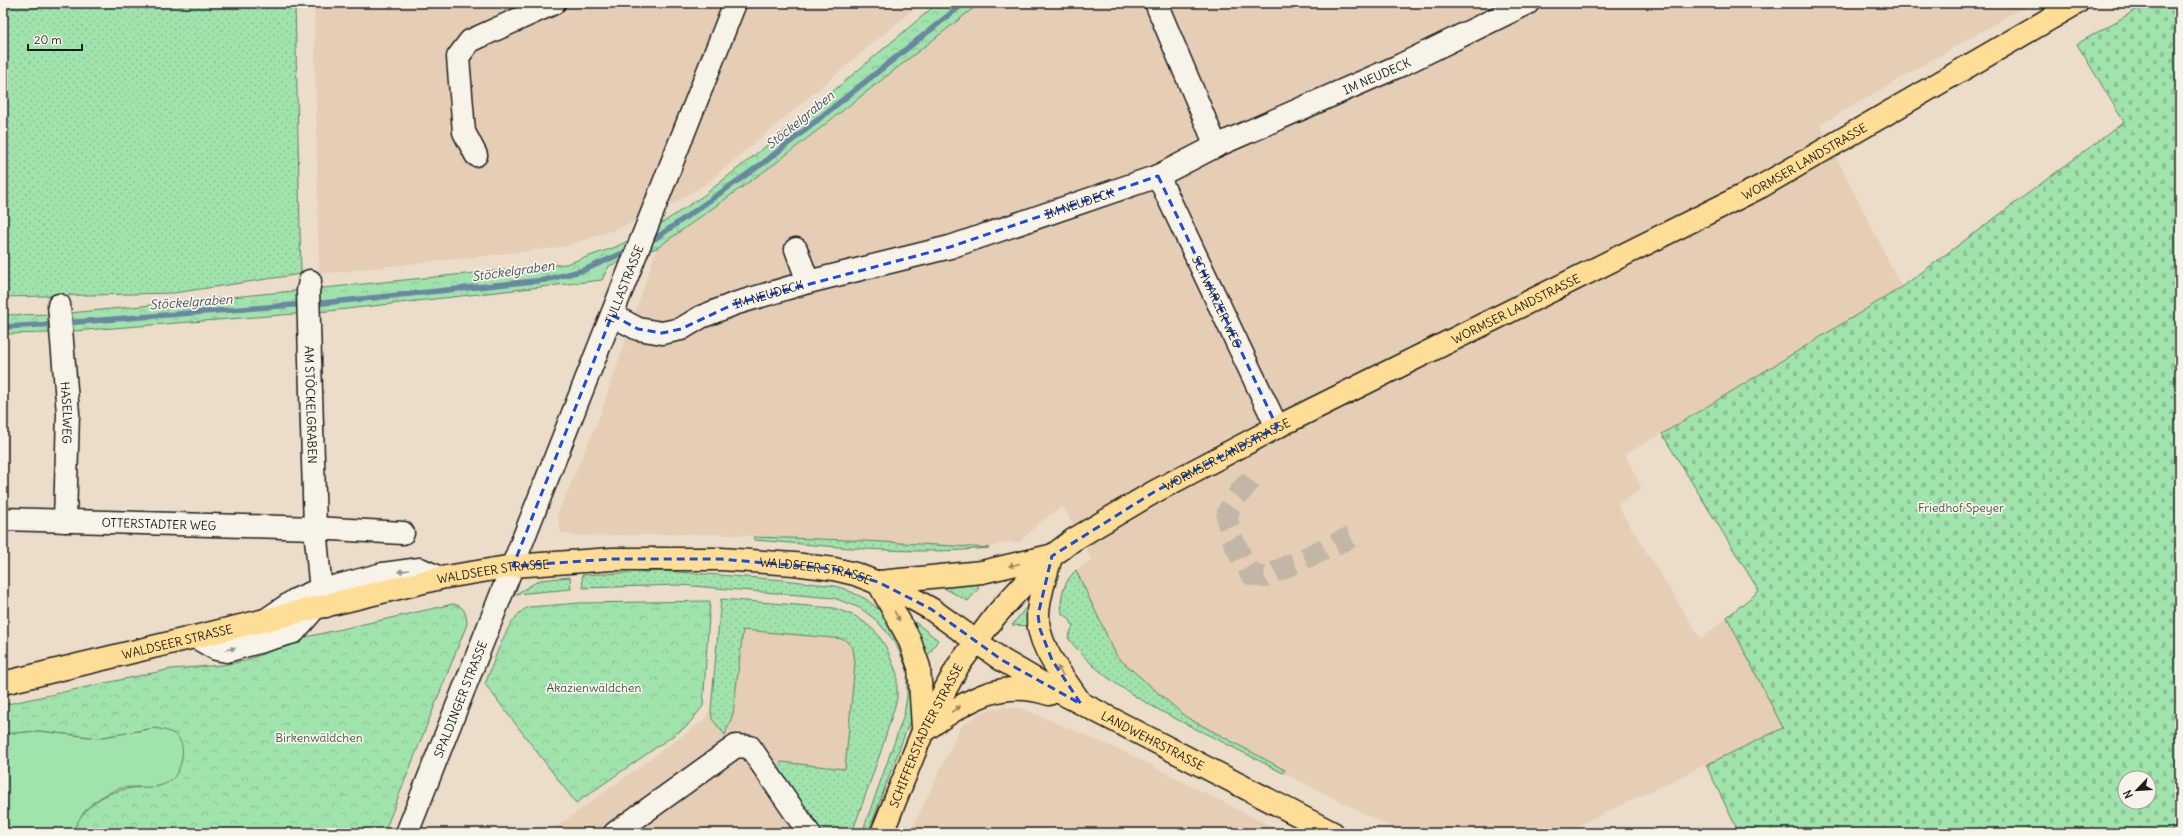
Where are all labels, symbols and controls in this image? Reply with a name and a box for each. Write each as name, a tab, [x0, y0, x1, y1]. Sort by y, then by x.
scale bar	[28, 26, 82, 52]
text: 20 m	[34, 32, 62, 47]
street label: IM NEUDECK	[1341, 54, 1413, 97]
water label: Stöckelgraben	[762, 87, 838, 153]
street label: WORMSER LANDSTRASSE	[1739, 119, 1869, 202]
street label: IM NEUDECK	[1043, 184, 1116, 222]
street label: TULLASTRASSE	[601, 242, 646, 326]
street label: SCHWARZER WEG	[1189, 253, 1246, 350]
water label: Stöckelgraben	[471, 257, 556, 285]
street label: WORMSER LANDSTRASSE	[1449, 270, 1583, 347]
street label: IM NEUDECK	[732, 276, 806, 311]
water label: Stöckelgraben	[149, 291, 234, 313]
street label: AM STÖCKELGRABEN	[302, 346, 321, 464]
street label: HASELWEG	[58, 381, 76, 444]
street label: WORMSER LANDSTRASSE	[1160, 414, 1292, 494]
park label: Friedhof Speyer	[1918, 500, 2004, 515]
street label: OTTERSTADTER WEG	[101, 514, 217, 533]
street label: WALDSEER STRASSE	[759, 554, 874, 587]
street label: WALDSEER STRASSE	[436, 556, 550, 586]
one-way arrow	[1008, 563, 1020, 569]
one-way arrow	[397, 568, 409, 574]
one-way arrow	[893, 610, 900, 622]
street label: WALDSEER STRASSE	[120, 621, 234, 662]
street label: SPALDINGER STRASSE	[430, 638, 490, 760]
one-way arrow	[224, 646, 237, 652]
street label: SCHIFFERSTADTER STRASSE	[886, 661, 966, 810]
one-way arrow	[1056, 666, 1064, 676]
park label: Akazienwäldchen	[547, 680, 641, 695]
one-way arrow	[951, 705, 961, 713]
street label: LANDWEHRSTRASSE	[1099, 707, 1207, 773]
park label: Birkenwäldchen	[275, 730, 363, 745]
north arrow	[2117, 770, 2157, 810]
text: N	[2120, 788, 2136, 801]

